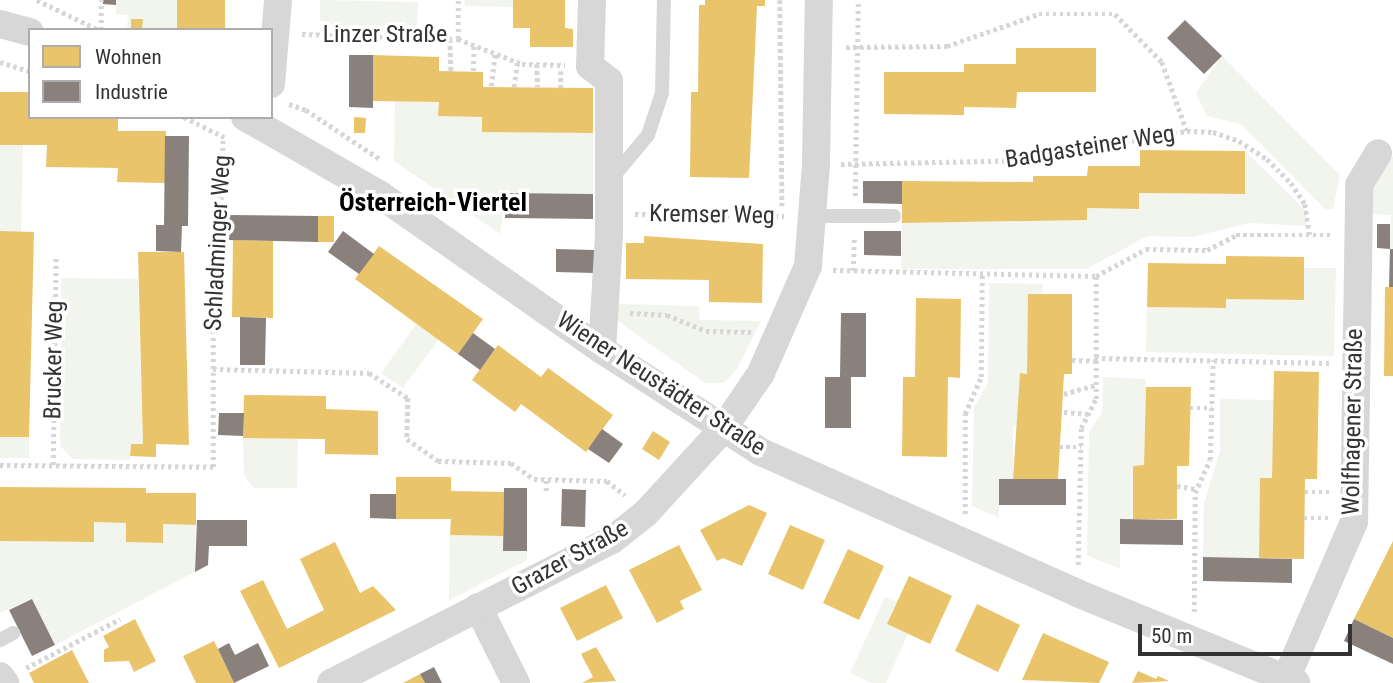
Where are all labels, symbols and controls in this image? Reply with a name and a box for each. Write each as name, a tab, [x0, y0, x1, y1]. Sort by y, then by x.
street label: Linzer Straße	[323, 21, 447, 49]
legend	[28, 28, 273, 119]
text: Wohnen	[95, 45, 162, 69]
text: Industrie	[95, 80, 168, 104]
street label: Badgasteiner Weg	[1003, 119, 1177, 175]
street label: Schladminger Weg	[199, 154, 237, 332]
district label: Österreich-Viertel	[339, 187, 527, 219]
street label: Kremser Weg	[649, 200, 775, 230]
street label: Brucker Weg	[39, 300, 69, 420]
street label: Wiener Neustädter Straße	[551, 306, 771, 462]
street label: Wolfhagener Straße	[1337, 328, 1369, 516]
street label: Grazer Straße	[507, 514, 633, 602]
scale bar	[1141, 610, 1354, 654]
text: 50 m	[1151, 624, 1192, 648]

